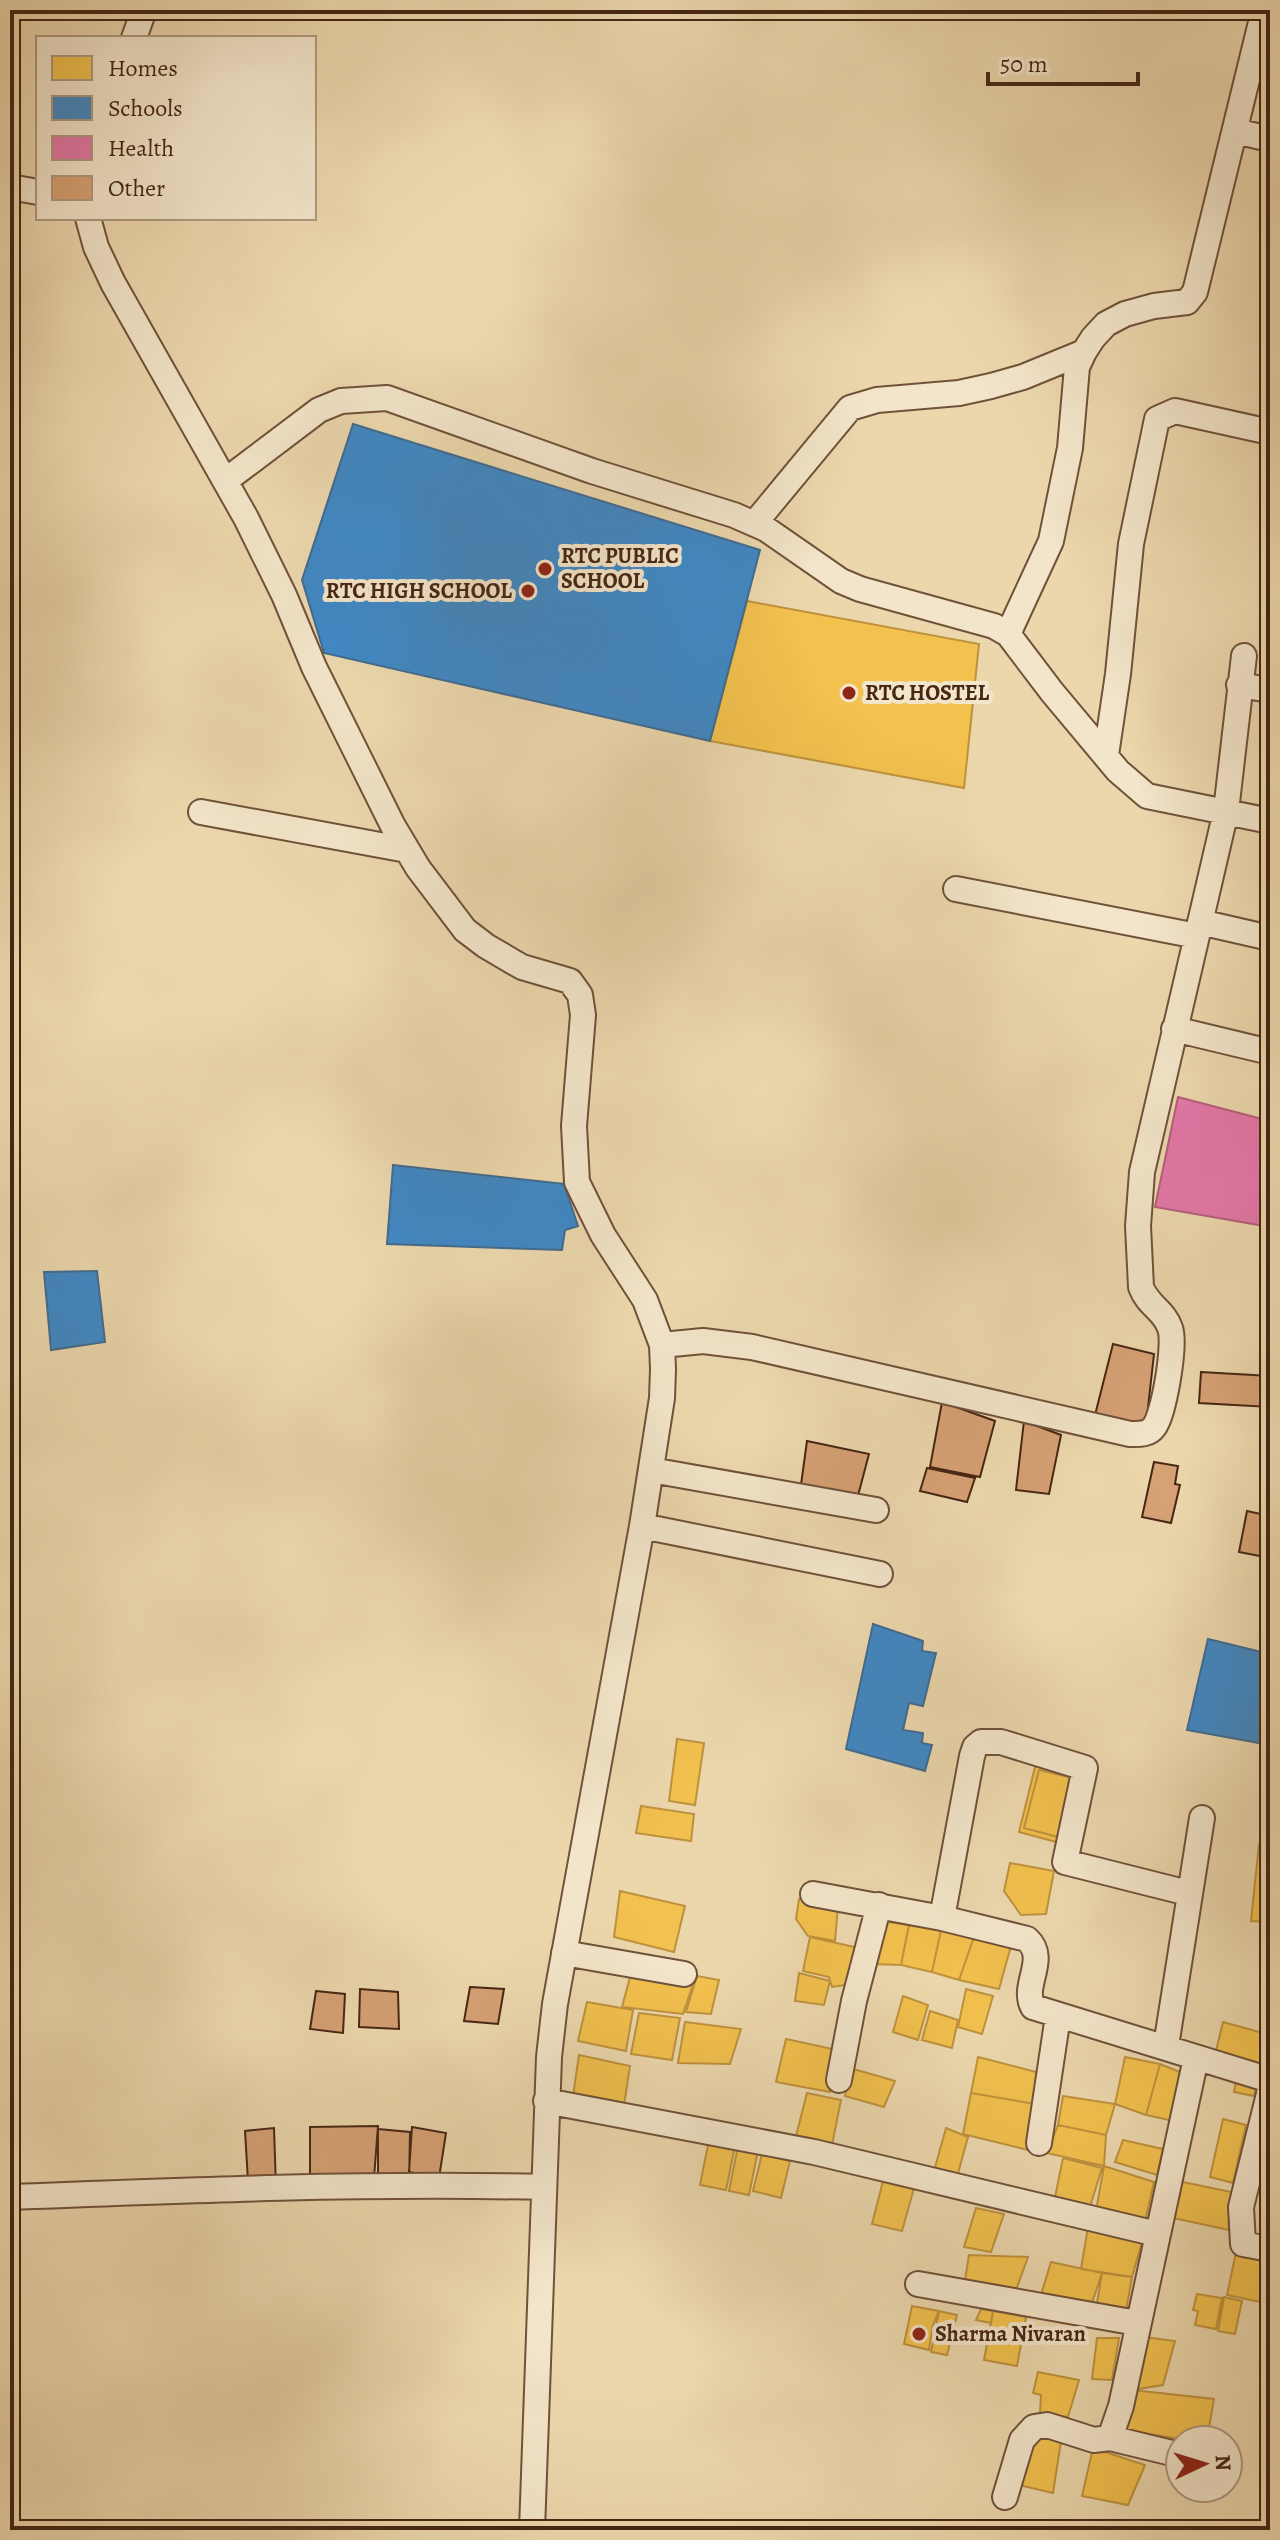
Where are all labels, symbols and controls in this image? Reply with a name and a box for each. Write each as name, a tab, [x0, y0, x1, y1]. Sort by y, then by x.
legend	[36, 36, 316, 220]
scale bar	[988, 36, 1138, 86]
text: 50 m	[1000, 48, 1048, 80]
text: Homes	[108, 52, 178, 84]
text: Schools	[108, 92, 183, 124]
text: Health	[108, 132, 174, 164]
text: Other	[108, 172, 165, 204]
place label: RTC PUBLIC SCHOOL	[561, 541, 679, 596]
marker: RTC PUBLIC SCHOOL	[536, 560, 554, 578]
place label: RTC HIGH SCHOOL	[326, 576, 512, 606]
marker: RTC HIGH SCHOOL	[519, 582, 537, 600]
place label: RTC HOSTEL	[865, 678, 990, 708]
marker: RTC HOSTEL	[840, 684, 858, 702]
place label: Sharma Nivaran	[935, 2319, 1086, 2349]
marker: Sharma Nivaran	[910, 2325, 928, 2343]
north arrow	[1164, 2424, 1244, 2504]
text: N	[1207, 2454, 1238, 2472]

